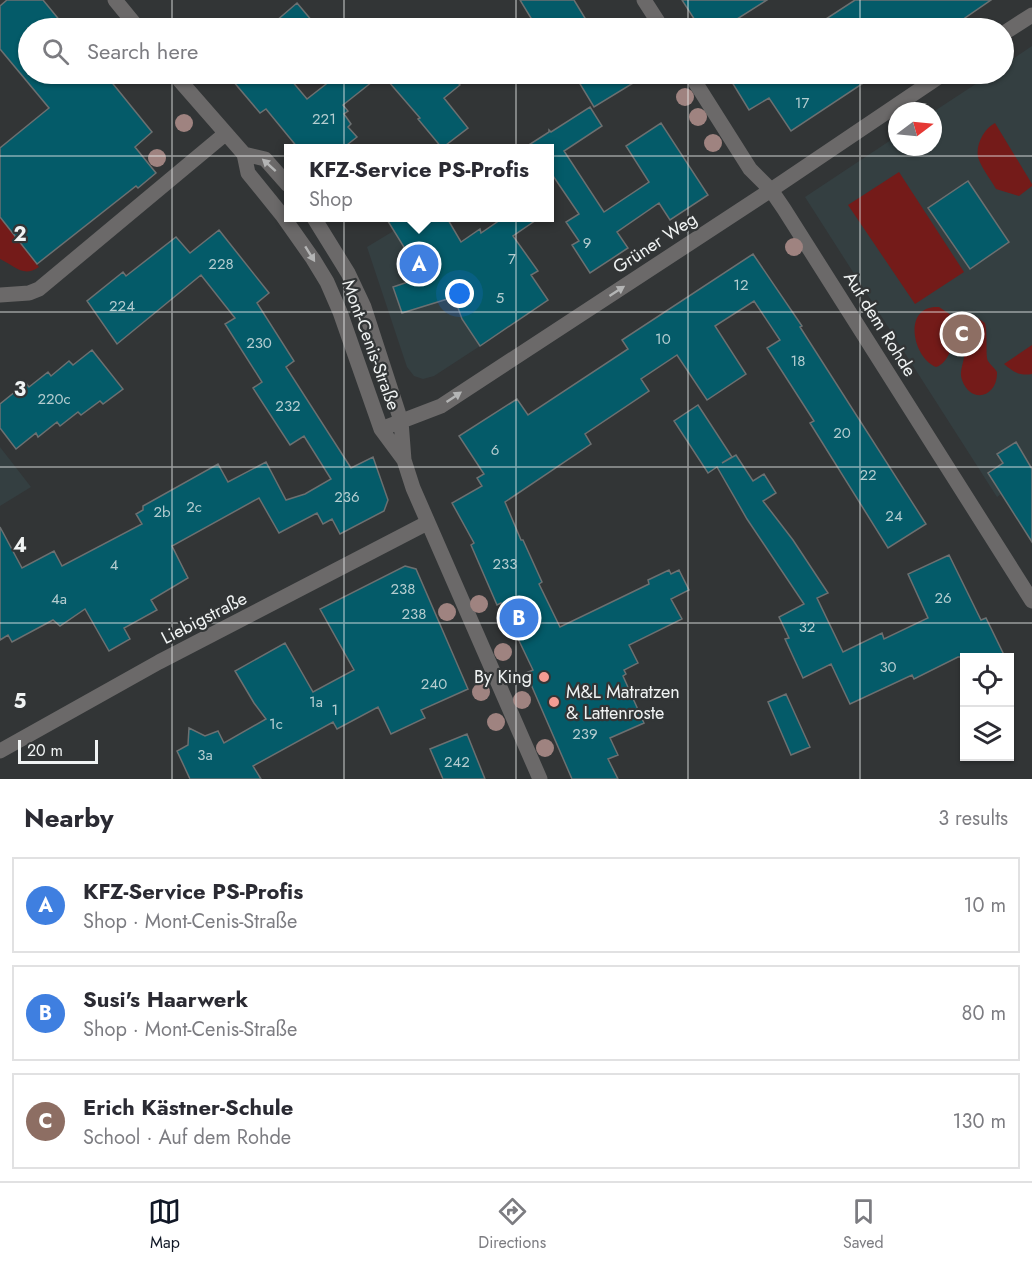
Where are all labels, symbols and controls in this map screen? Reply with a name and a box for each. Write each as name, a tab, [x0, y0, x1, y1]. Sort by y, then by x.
search box	[18, 18, 1014, 84]
icon: search	[39, 35, 72, 68]
text: Search here	[87, 35, 198, 67]
house number: 17	[795, 92, 809, 114]
north arrow	[888, 102, 942, 156]
house number: 221	[312, 108, 336, 130]
popup	[284, 144, 554, 222]
text: KFZ-Service PS-Profis	[309, 153, 529, 185]
one-way arrow	[261, 158, 276, 172]
text: Shop	[309, 185, 353, 214]
street label: Grüner Weg	[608, 206, 702, 280]
text: 2	[13, 220, 27, 249]
house number: 9	[583, 232, 591, 254]
pin: A	[400, 242, 438, 286]
one-way arrow	[305, 246, 316, 262]
house number: 7	[508, 248, 516, 270]
house number: 228	[208, 253, 234, 275]
street label: Auf dem Rohde	[837, 266, 923, 382]
house number: 12	[733, 274, 749, 296]
street label: Mont-Cenis-Straße	[335, 276, 407, 414]
your location	[445, 279, 474, 308]
one-way arrow	[609, 285, 626, 296]
house number: 5	[496, 287, 504, 309]
house number: 224	[109, 295, 135, 317]
pin: C	[942, 312, 982, 356]
house number: 10	[655, 328, 671, 350]
house number: 230	[246, 332, 272, 354]
house number: 18	[791, 350, 805, 372]
text: 3	[14, 375, 26, 404]
house number: 220c	[37, 388, 71, 410]
one-way arrow	[446, 392, 462, 403]
house number: 232	[275, 395, 301, 417]
house number: 20	[833, 422, 851, 444]
house number: 6	[491, 439, 499, 461]
house number: 22	[859, 464, 877, 486]
house number: 236	[334, 486, 360, 508]
house number: 2c	[186, 496, 202, 518]
house number: 2b	[153, 501, 171, 523]
house number: 24	[885, 505, 903, 527]
text: 4	[13, 531, 27, 560]
house number: 233	[493, 553, 517, 575]
house number: 4	[110, 554, 119, 576]
house number: 238	[391, 578, 415, 600]
street label: Liebigstraße	[157, 585, 251, 651]
house number: 26	[934, 587, 952, 609]
house number: 4a	[51, 588, 67, 610]
pin: B	[500, 596, 538, 640]
house number: 238	[402, 603, 426, 625]
house number: 32	[799, 616, 815, 638]
map controls	[960, 653, 1014, 761]
button: locate	[960, 653, 1014, 707]
house number: 30	[879, 656, 897, 678]
place label: By King	[474, 664, 532, 690]
marker: By King	[537, 670, 551, 684]
house number: 240	[421, 673, 447, 695]
place label: M&L Matratzen & Lattenroste	[566, 679, 680, 726]
text: 5	[14, 687, 27, 716]
house number: 1a	[309, 691, 323, 713]
marker: M&L Matratzen & Lattenroste	[547, 695, 561, 709]
house number: 1	[332, 699, 338, 721]
button: layers	[960, 707, 1014, 761]
house number: 1c	[269, 713, 283, 735]
house number: 239	[572, 723, 598, 745]
scale bar	[18, 737, 98, 764]
text: 20 m	[27, 739, 63, 762]
house number: 3a	[197, 744, 213, 766]
house number: 242	[444, 751, 470, 773]
text: Nearby	[24, 799, 113, 837]
text: 3 results	[938, 804, 1008, 833]
text: KFZ-Service PS-Profis	[83, 875, 303, 907]
text: A	[38, 891, 53, 920]
text: 10 m	[963, 891, 1006, 920]
text: Shop · Mont-Cenis-Straße	[83, 907, 297, 936]
text: Susi's Haarwerk	[83, 983, 248, 1015]
text: B	[39, 999, 52, 1028]
text: 80 m	[961, 999, 1006, 1028]
text: Shop · Mont-Cenis-Straße	[83, 1015, 297, 1044]
text: Erich Kästner-Schule	[83, 1091, 293, 1123]
text: C	[38, 1107, 53, 1136]
text: 130 m	[952, 1107, 1006, 1136]
text: School · Auf dem Rohde	[83, 1123, 291, 1152]
tab: Map	[148, 1195, 181, 1254]
tab: Directions	[478, 1195, 546, 1254]
tab: Saved	[843, 1195, 884, 1254]

